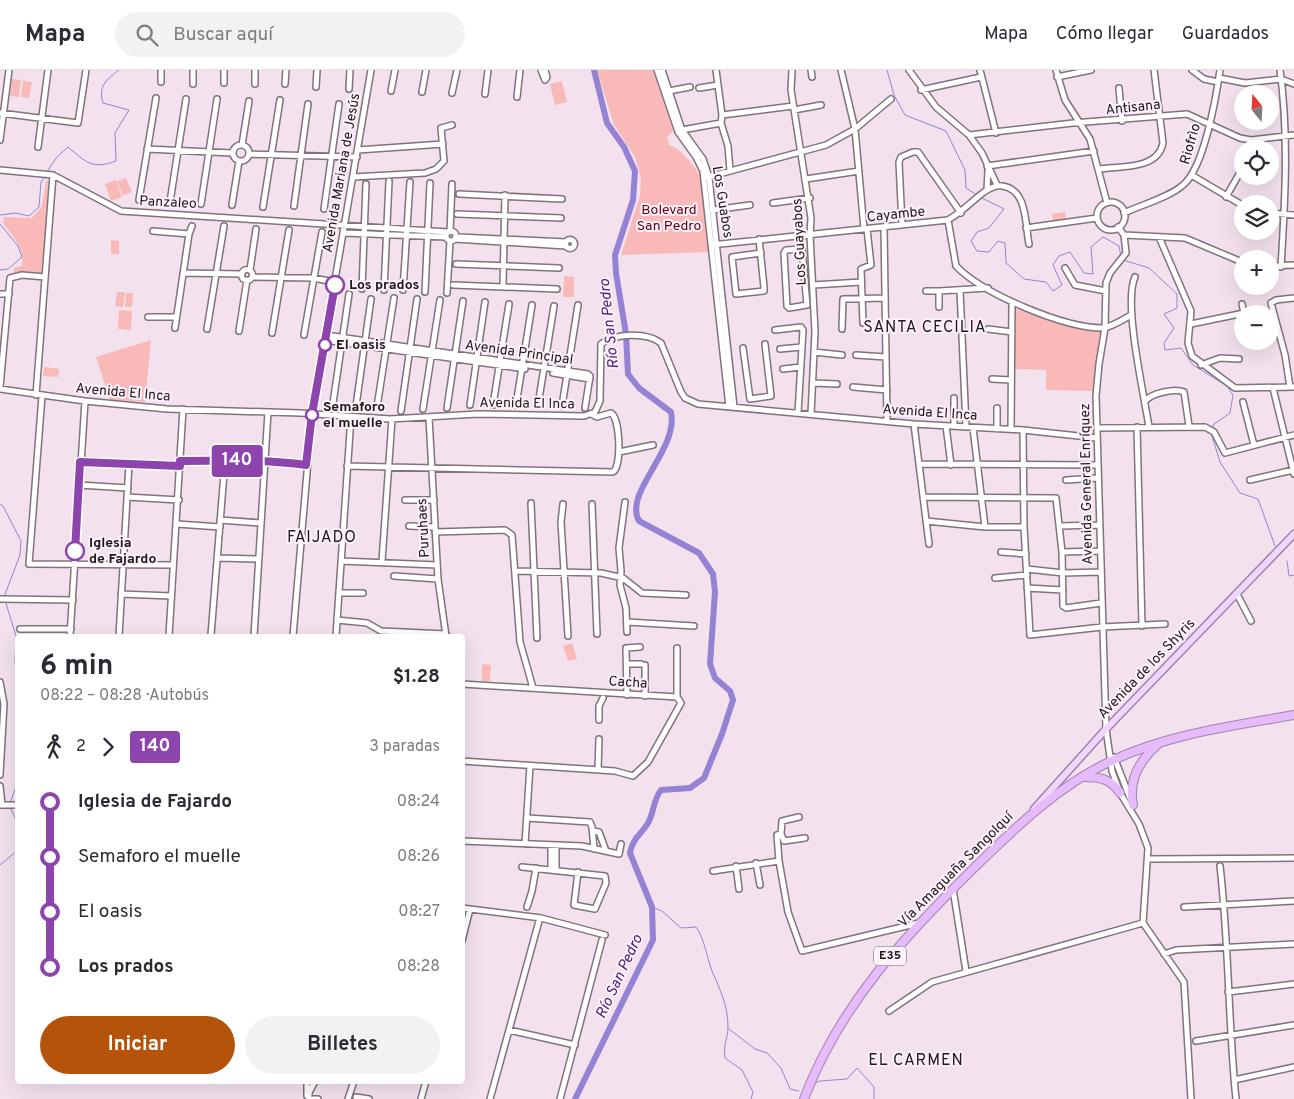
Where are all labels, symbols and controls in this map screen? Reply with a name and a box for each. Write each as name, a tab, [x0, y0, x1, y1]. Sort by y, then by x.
search box	[115, 12, 465, 57]
text: Mapa	[25, 20, 85, 50]
icon: search	[133, 21, 161, 49]
text: Buscar aquí	[173, 23, 273, 47]
text: Mapa	[984, 23, 1028, 46]
text: Cómo llegar	[1056, 23, 1154, 46]
text: Guardados	[1182, 23, 1269, 46]
north arrow	[1234, 85, 1279, 130]
map controls	[1234, 85, 1279, 350]
street label: Avenida Mariana de Jesús	[320, 92, 364, 254]
street label: Antisana	[1105, 97, 1161, 119]
street label: Riofrìo	[1177, 121, 1205, 167]
button: locate	[1234, 140, 1279, 185]
street label: Los Guabos	[708, 165, 736, 239]
street label: Panzaleo	[139, 193, 197, 213]
button: layers	[1234, 195, 1279, 240]
street label: Los Guayabos	[789, 198, 811, 286]
park label: Bolevard San Pedro	[637, 202, 701, 235]
street label: Cayambe	[866, 203, 926, 227]
button: +	[1234, 250, 1279, 295]
marker: Los prados	[325, 275, 345, 295]
place label: Los prados	[349, 277, 419, 294]
water label: Río San Pedro	[596, 278, 624, 370]
button: −	[1234, 305, 1279, 350]
district label: SANTA CECILIA	[863, 318, 987, 338]
place label: El oasis	[336, 337, 386, 354]
street label: Avenida Principal	[464, 337, 574, 369]
marker: El oasis	[318, 338, 332, 352]
street label: Avenida El Inca	[75, 380, 171, 406]
street label: Avenida El Inca	[479, 395, 575, 413]
place label: Semaforo el muelle	[323, 399, 385, 432]
street label: Avenida El Inca	[882, 401, 978, 425]
street label: Avenida General Enríquez	[1077, 403, 1097, 565]
marker: Semaforo el muelle	[305, 408, 319, 422]
line badge: 140	[208, 445, 266, 477]
text: 140	[222, 449, 252, 472]
street label: Puruhaes	[414, 498, 434, 558]
district label: FAIJADO	[287, 528, 357, 548]
place label: Iglesia de Fajardo	[89, 535, 156, 568]
marker: Iglesia de Fajardo	[65, 541, 85, 561]
street label: Avenida de los Shyris	[1095, 615, 1199, 723]
text: 6 min	[40, 649, 113, 685]
text: $1.28	[393, 665, 440, 689]
street label: Cacha	[608, 673, 648, 693]
text: 08:22 – 08:28 · Autobús	[40, 686, 209, 706]
icon: walk	[40, 733, 68, 761]
icon: forward	[94, 733, 122, 761]
text: 140	[140, 735, 170, 758]
text: 2	[76, 737, 86, 757]
text: 3 paradas	[369, 737, 440, 757]
text: Iglesia de Fajardo	[78, 790, 232, 814]
text: 08:24	[397, 792, 440, 812]
street label: Vía Amaguaña Sangolquí	[895, 808, 1018, 931]
text: Semaforo el muelle	[78, 845, 241, 869]
text: 08:26	[397, 847, 440, 867]
text: El oasis	[78, 900, 142, 924]
text: 08:27	[398, 902, 440, 922]
water label: Río San Pedro	[592, 932, 648, 1022]
road number: E35	[874, 946, 906, 966]
text: Los prados	[78, 955, 174, 979]
text: 08:28	[397, 957, 440, 977]
button: Iniciar	[40, 1016, 235, 1074]
button: Billetes	[245, 1016, 440, 1074]
district label: EL CARMEN	[868, 1051, 964, 1071]

